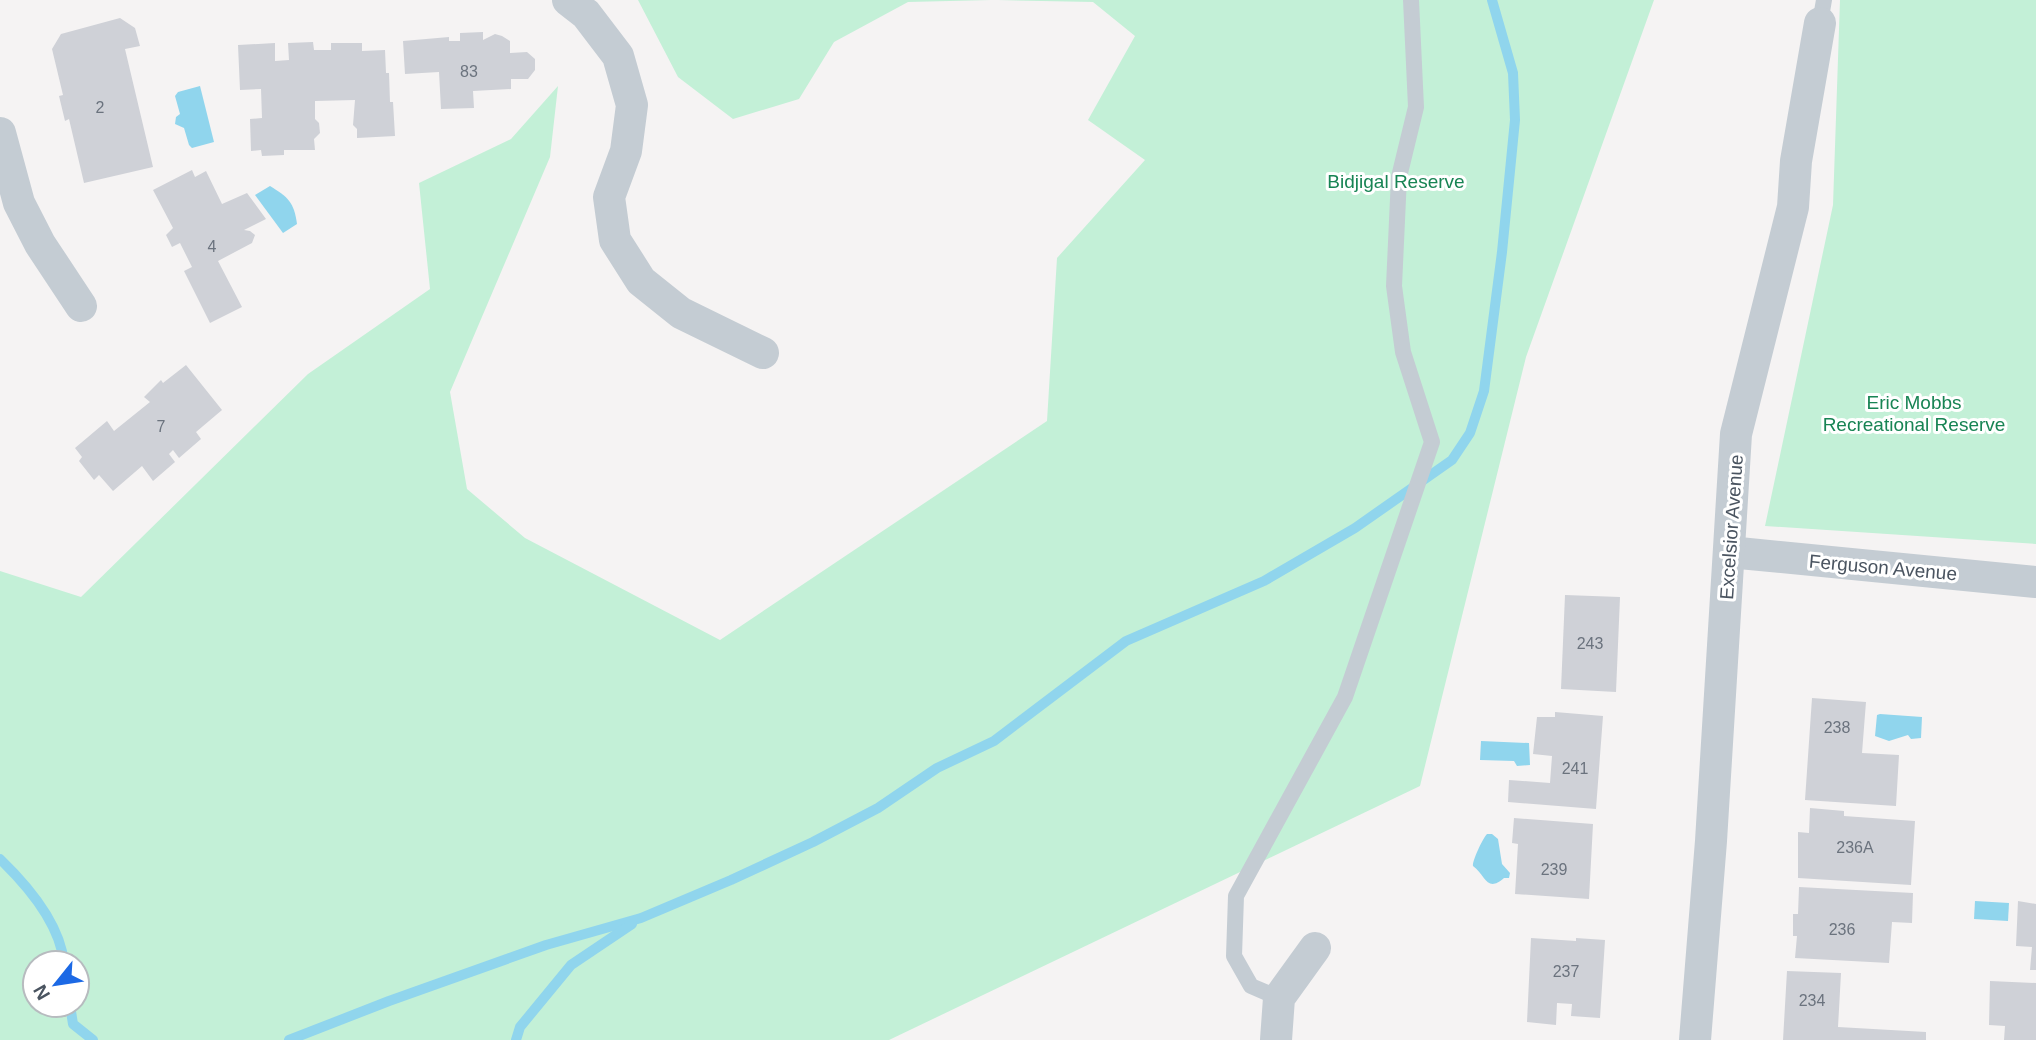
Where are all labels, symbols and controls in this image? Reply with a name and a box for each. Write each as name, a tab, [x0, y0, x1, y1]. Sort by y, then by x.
house number: 83	[460, 63, 478, 80]
house number: 2	[96, 99, 105, 116]
park label: Bidjigal Reserve	[1327, 171, 1465, 192]
house number: 4	[208, 238, 217, 255]
park label: Eric Mobbs Recreational Reserve	[1823, 392, 2005, 435]
house number: 7	[157, 418, 166, 435]
street label: Excelsior Avenue	[1716, 454, 1747, 600]
street label: Ferguson Avenue	[1808, 551, 1958, 584]
house number: 243	[1577, 635, 1603, 652]
house number: 238	[1824, 719, 1850, 736]
house number: 241	[1562, 760, 1588, 777]
house number: 236A	[1836, 839, 1874, 856]
house number: 239	[1541, 861, 1567, 878]
house number: 236	[1829, 921, 1855, 938]
north arrow	[21, 949, 91, 1019]
house number: 237	[1553, 963, 1579, 980]
text: N	[29, 981, 54, 1003]
house number: 234	[1799, 992, 1825, 1009]

